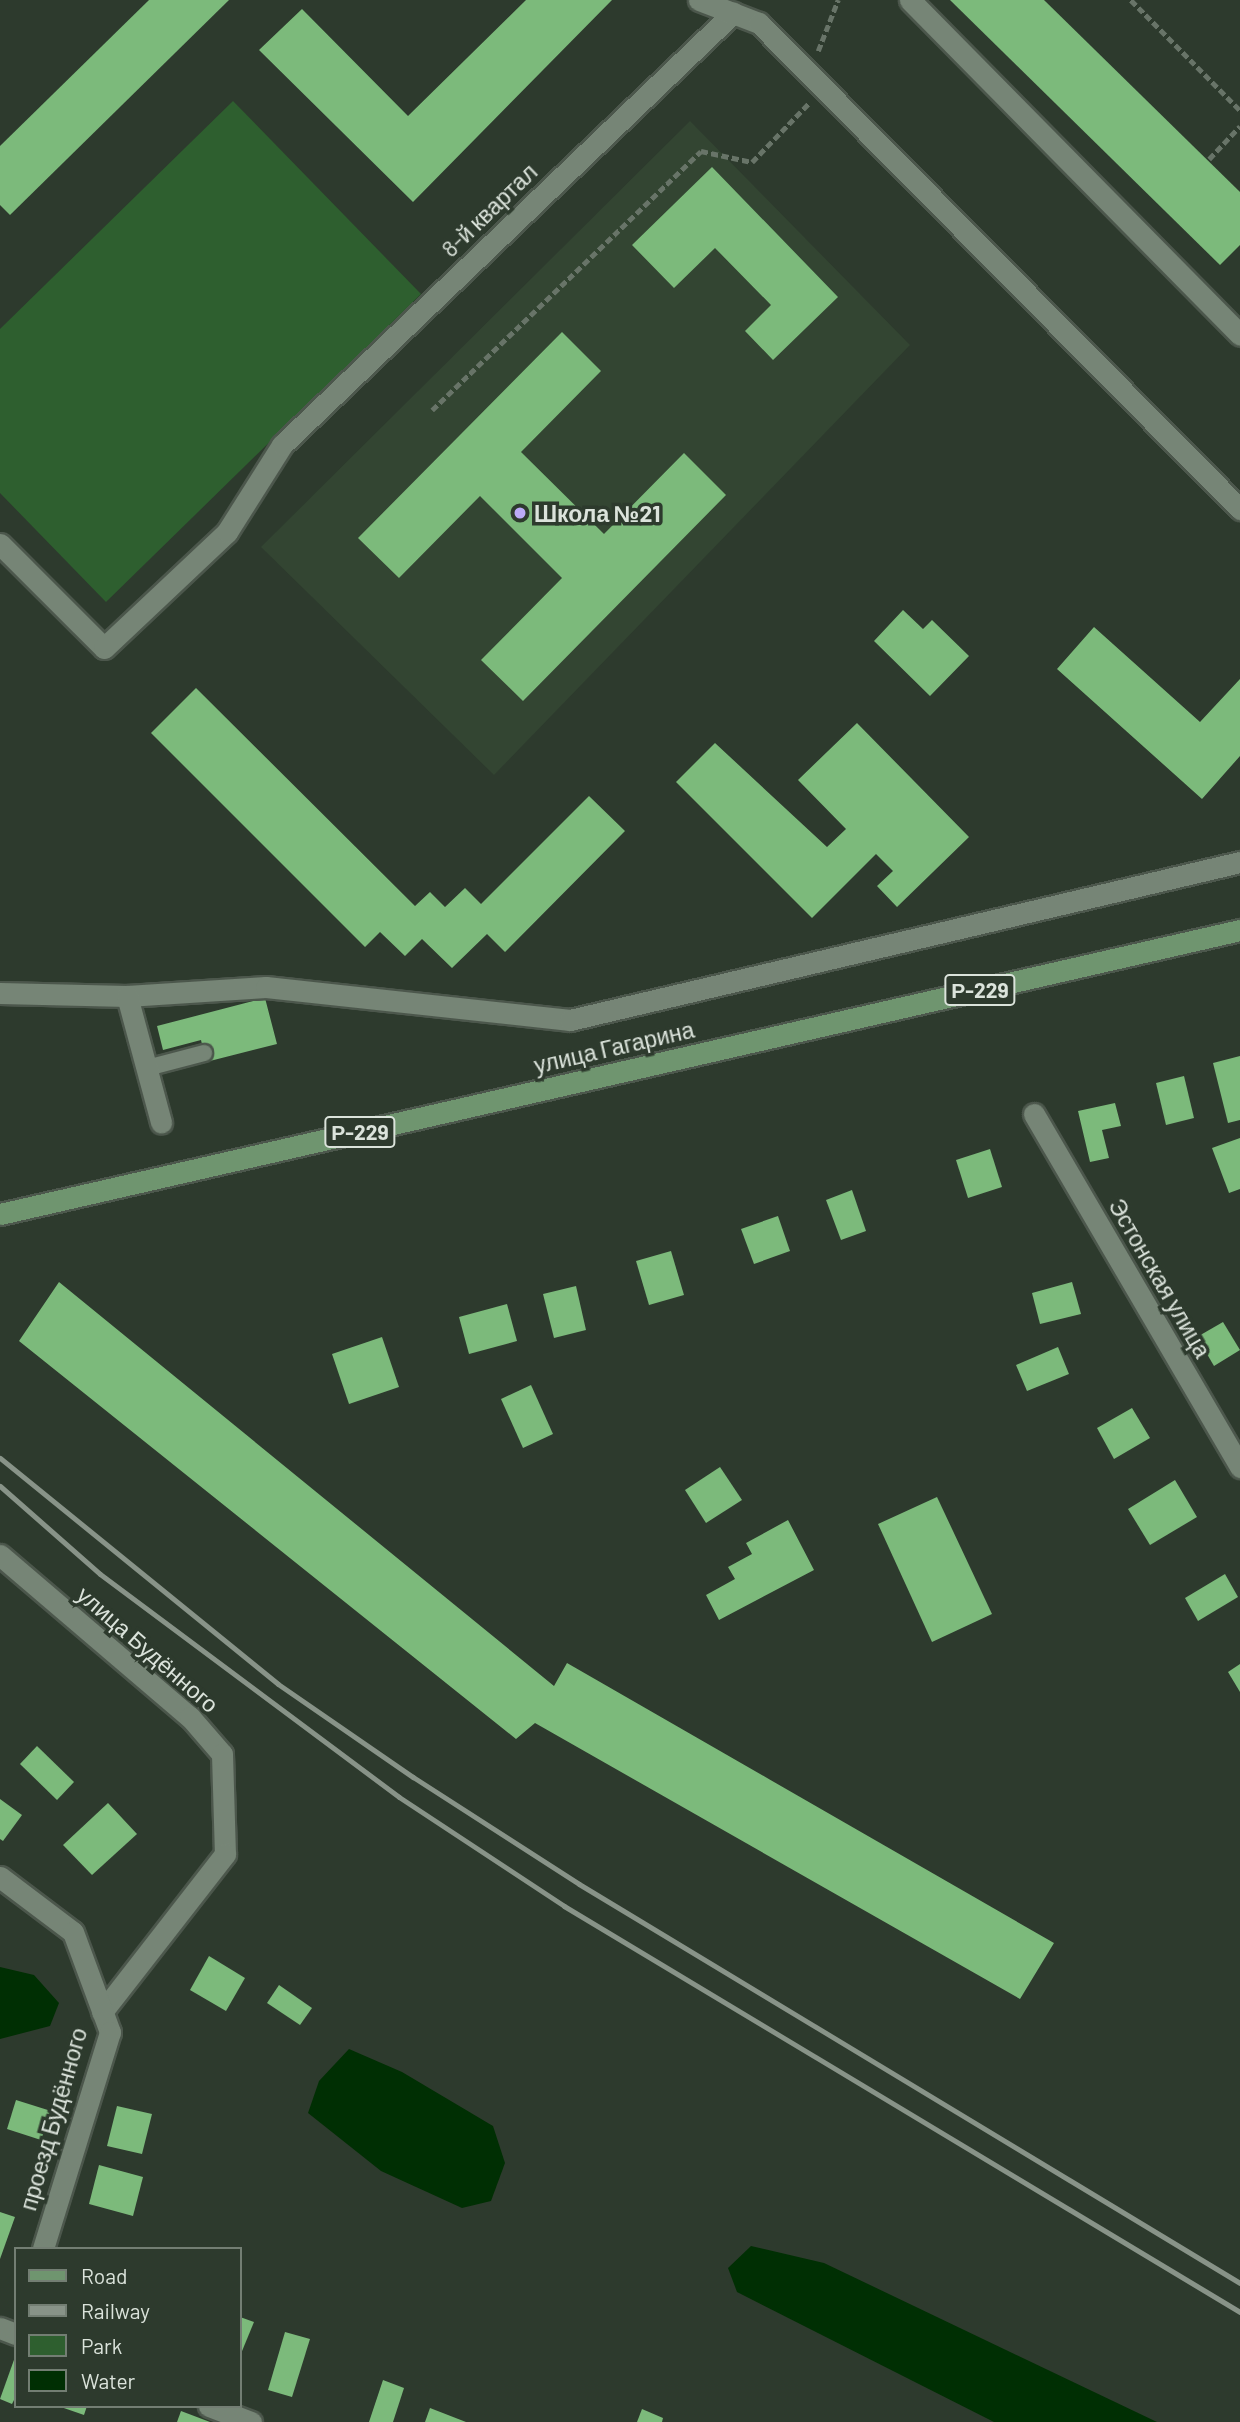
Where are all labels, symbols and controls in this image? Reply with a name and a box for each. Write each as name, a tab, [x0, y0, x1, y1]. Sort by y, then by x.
street label: 8-й квартал	[436, 158, 542, 262]
place label: Школа №21	[534, 499, 660, 527]
marker: Школа №21	[512, 505, 528, 521]
road number: Р-229	[943, 972, 1017, 1007]
street label: улица Гагарина	[531, 1015, 697, 1079]
road number: Р-229	[323, 1114, 397, 1150]
street label: Эстонская улица	[1103, 1194, 1217, 1362]
street label: улица Будённого	[72, 1580, 224, 1718]
street label: проезд Будённого	[14, 2024, 92, 2214]
legend	[14, 2247, 242, 2408]
text: Road	[81, 2263, 127, 2288]
text: Railway	[81, 2298, 150, 2323]
text: Park	[81, 2333, 122, 2358]
text: Water	[81, 2368, 135, 2393]

